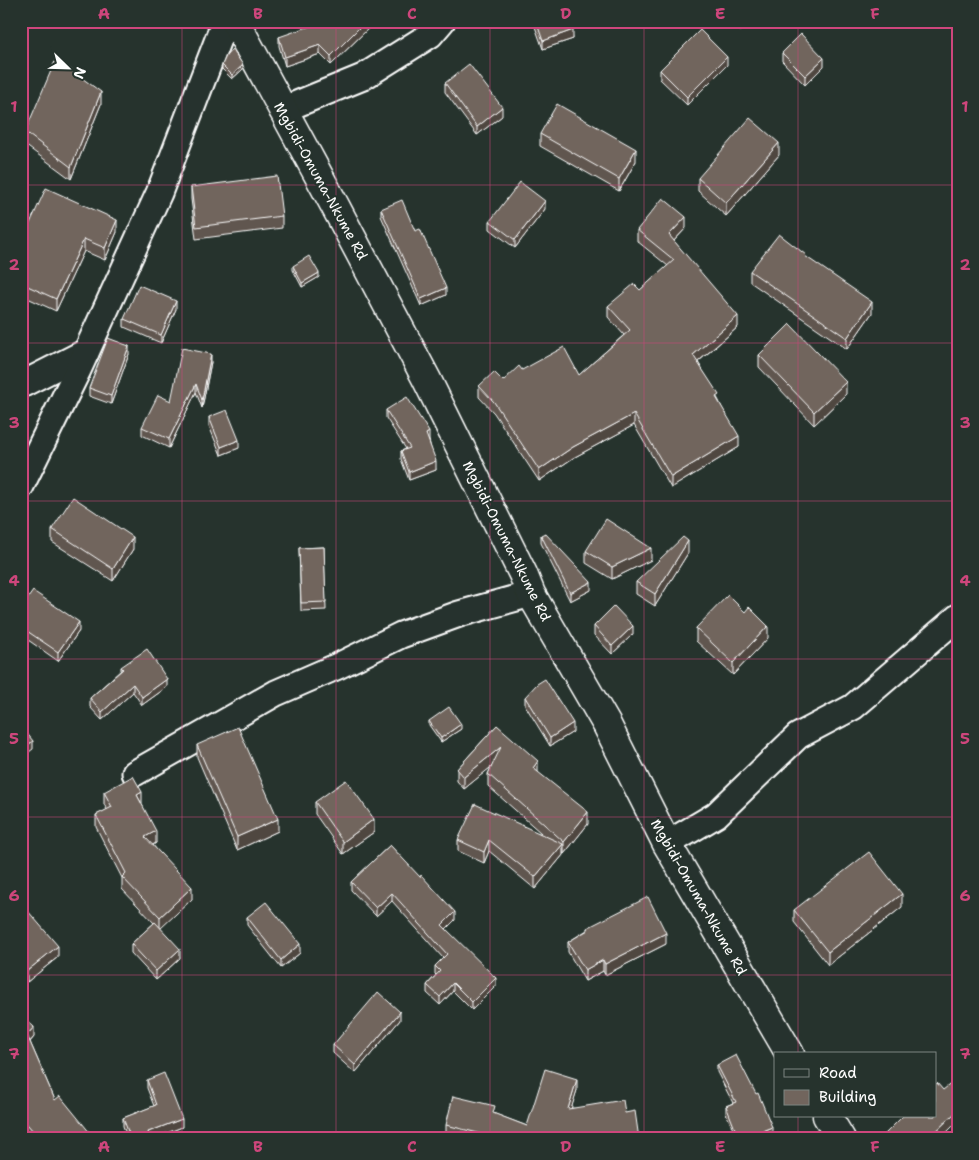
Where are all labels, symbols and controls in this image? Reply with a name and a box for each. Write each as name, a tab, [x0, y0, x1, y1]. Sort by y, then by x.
text: A	[98, 3, 110, 24]
text: B	[253, 3, 263, 24]
text: C	[407, 3, 417, 24]
text: D	[560, 3, 572, 24]
text: E	[715, 3, 725, 24]
text: F	[870, 3, 880, 24]
north arrow	[42, 42, 92, 92]
text: N	[70, 64, 90, 82]
text: 1	[10, 96, 18, 117]
text: 1	[961, 96, 969, 117]
street label: Mgbidi-Omuma-Nkume Rd	[270, 99, 372, 263]
text: 2	[8, 254, 20, 275]
text: 2	[959, 254, 971, 275]
text: 3	[8, 412, 20, 433]
text: 3	[959, 412, 971, 433]
street label: Mgbidi-Omuma-Nkume Rd	[459, 458, 555, 624]
text: 4	[8, 570, 20, 591]
text: 4	[959, 570, 971, 591]
text: 5	[9, 728, 19, 749]
text: 5	[960, 728, 970, 749]
street label: Mgbidi-Omuma-Nkume Rd	[647, 816, 751, 978]
text: 6	[8, 885, 20, 906]
text: 6	[959, 885, 971, 906]
text: 7	[8, 1043, 20, 1064]
text: 7	[959, 1043, 971, 1064]
legend	[774, 1052, 936, 1118]
text: Road	[819, 1063, 857, 1083]
text: Building	[819, 1087, 876, 1107]
text: A	[98, 1136, 110, 1157]
text: B	[253, 1136, 263, 1157]
text: C	[407, 1136, 417, 1157]
text: D	[560, 1136, 572, 1157]
text: E	[715, 1136, 725, 1157]
text: F	[870, 1136, 880, 1157]

